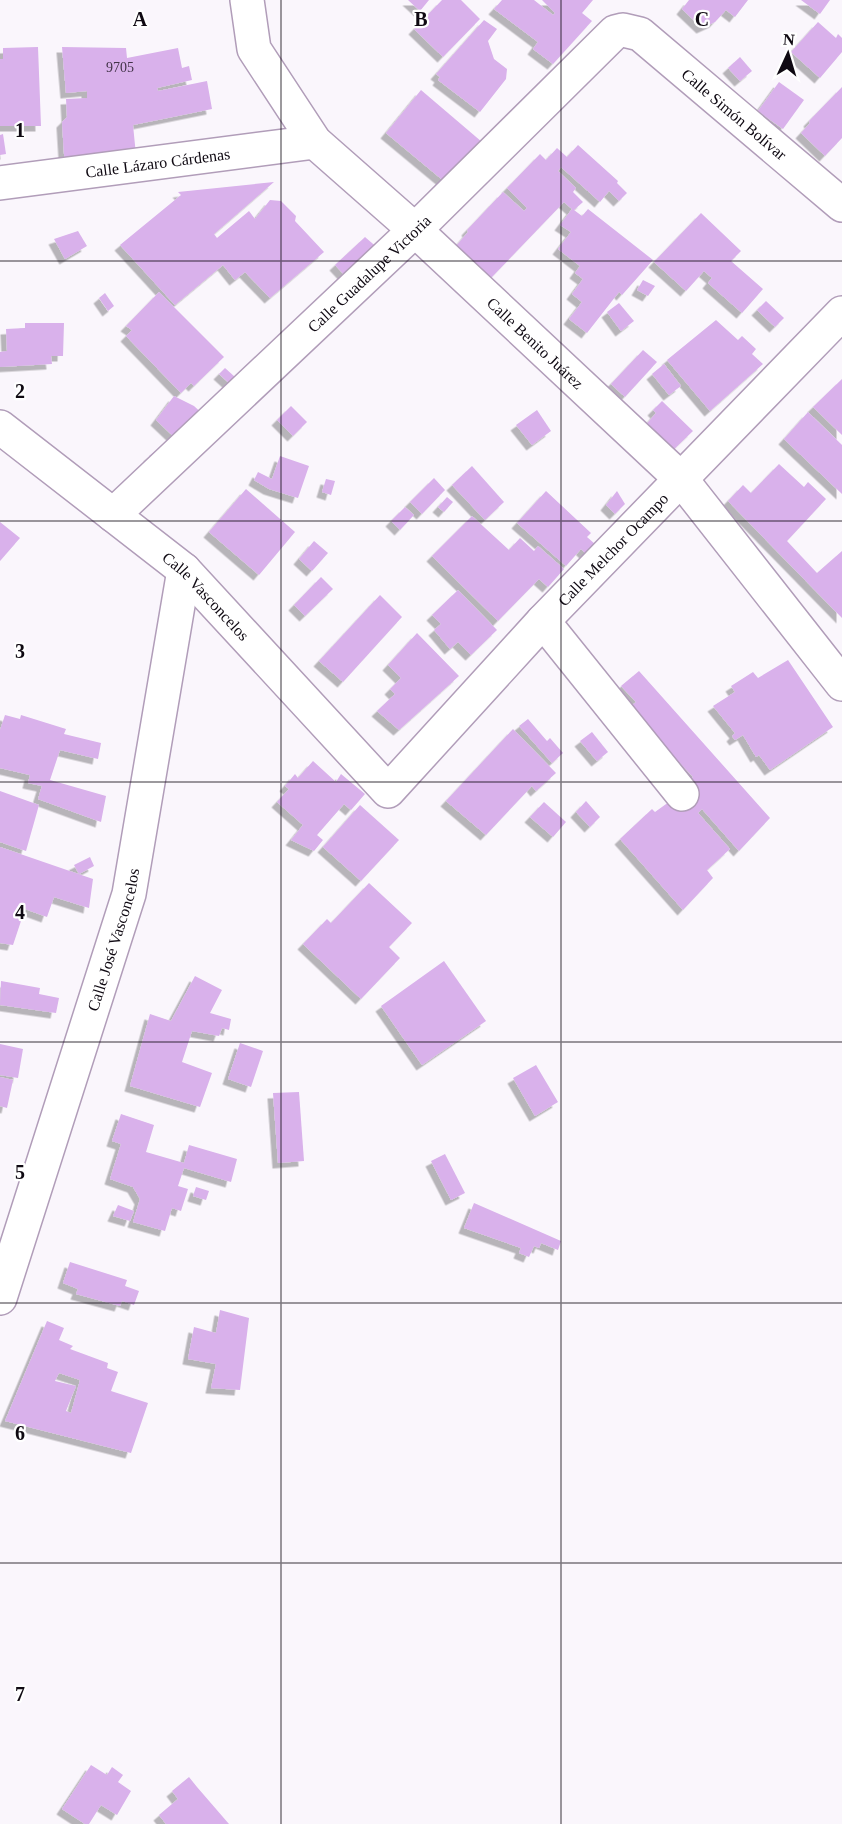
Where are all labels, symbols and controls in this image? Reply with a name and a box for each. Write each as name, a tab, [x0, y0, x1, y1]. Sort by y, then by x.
text: A	[133, 8, 148, 30]
text: B	[414, 8, 428, 30]
text: C	[695, 8, 709, 30]
north arrow	[758, 24, 818, 84]
text: N	[783, 31, 796, 48]
house number: 9705	[106, 60, 134, 75]
street label: Calle Simón Bolívar	[679, 65, 791, 163]
text: 1	[15, 119, 25, 141]
street label: Calle Lázaro Cárdenas	[84, 145, 231, 180]
street label: Calle Guadalupe Victoria	[304, 211, 434, 335]
street label: Calle Benito Juárez	[484, 294, 587, 392]
text: 2	[15, 380, 25, 402]
street label: Calle Melchor Ocampo	[554, 489, 671, 609]
street label: Calle Vasconcelos	[160, 548, 253, 644]
text: 3	[15, 640, 25, 662]
street label: Calle José Vasconcelos	[84, 867, 142, 1013]
text: 4	[15, 901, 25, 923]
text: 5	[15, 1161, 25, 1183]
text: 6	[15, 1422, 25, 1444]
text: 7	[15, 1683, 25, 1705]

